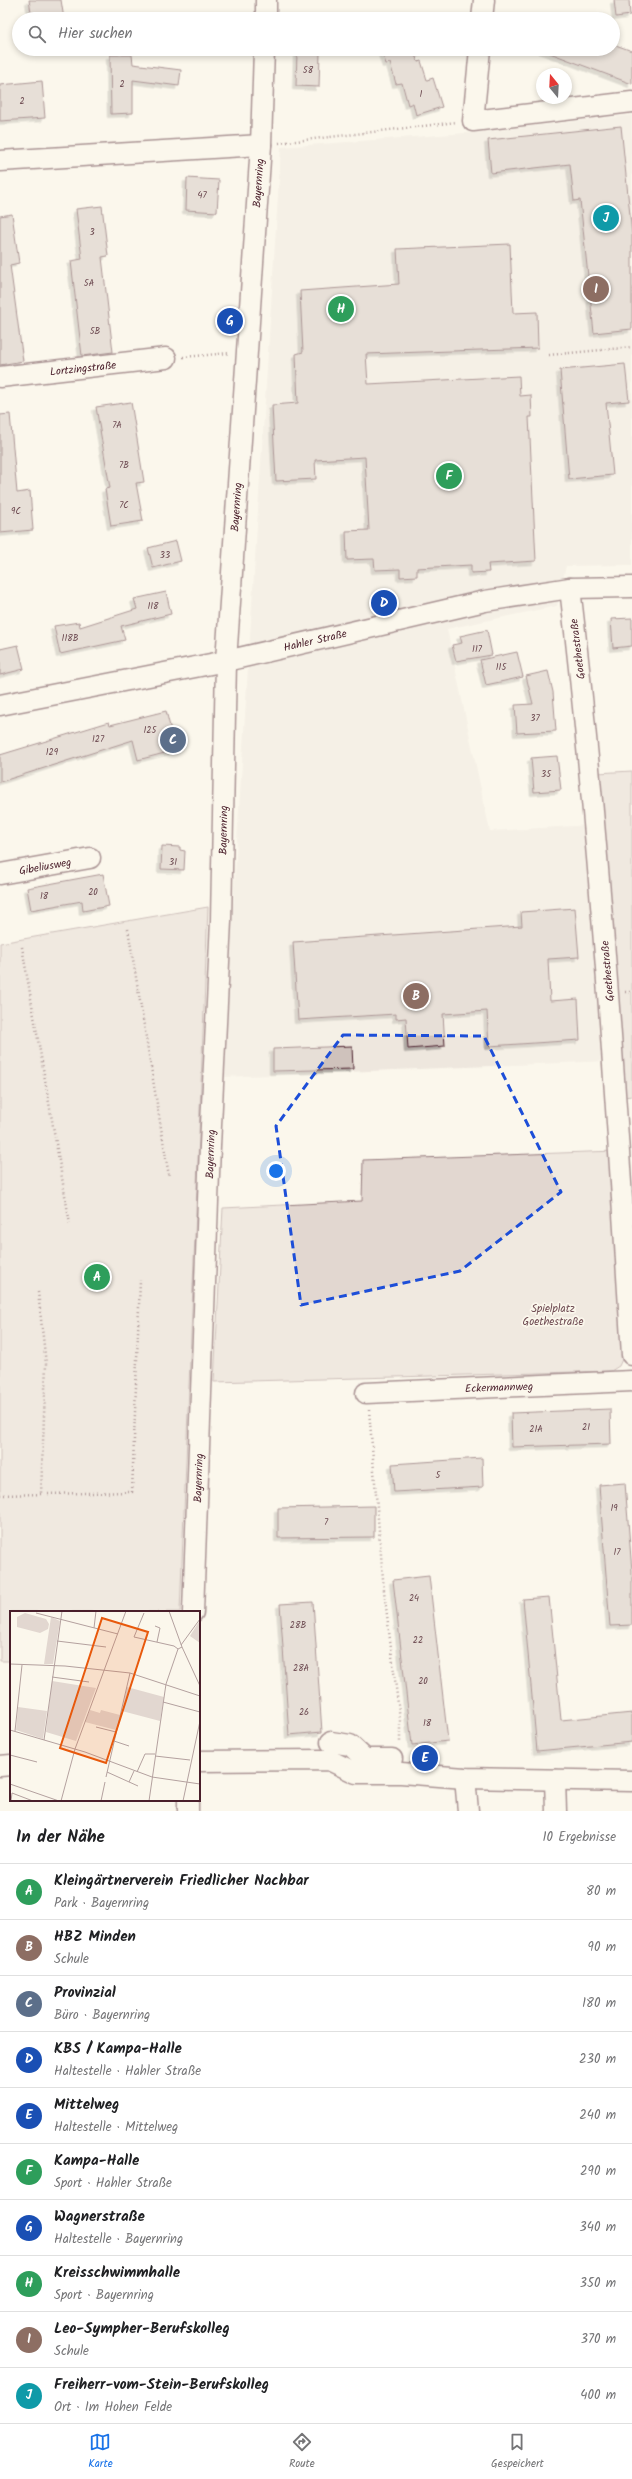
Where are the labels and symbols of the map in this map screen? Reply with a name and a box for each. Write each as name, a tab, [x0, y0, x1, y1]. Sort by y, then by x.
house number: 58	[303, 63, 314, 78]
north arrow	[536, 68, 572, 104]
house number: 2	[119, 77, 125, 92]
house number: 1	[420, 87, 423, 102]
house number: 2	[19, 94, 25, 109]
street label: Bayernring	[248, 158, 270, 208]
house number: 47	[197, 188, 207, 203]
pin: J	[593, 203, 619, 233]
house number: 3	[89, 225, 95, 240]
pin: I	[583, 274, 609, 304]
house number: 5A	[84, 276, 95, 291]
pin: H	[328, 294, 354, 324]
pin: G	[217, 306, 243, 336]
house number: 5B	[90, 324, 101, 339]
street label: Lortzingstraße	[49, 357, 117, 381]
house number: 7A	[112, 418, 122, 433]
house number: 7B	[119, 458, 129, 473]
pin: F	[436, 461, 462, 491]
street label: Bayernring	[226, 482, 248, 532]
house number: 7C	[119, 498, 129, 513]
house number: 9C	[11, 504, 21, 519]
house number: 33	[160, 548, 170, 563]
pin: D	[371, 588, 397, 618]
house number: 118	[147, 599, 159, 614]
street label: Goethestraße	[565, 618, 591, 680]
street label: Hahler Straße	[282, 625, 349, 657]
house number: 118B	[62, 631, 79, 646]
house number: 117	[472, 642, 483, 657]
house number: 115	[496, 660, 507, 675]
house number: 37	[530, 711, 540, 726]
house number: 125	[144, 723, 158, 738]
pin: C	[160, 725, 186, 755]
house number: 127	[92, 732, 105, 747]
house number: 129	[46, 745, 59, 760]
house number: 35	[541, 767, 552, 782]
street label: Bayernring	[215, 805, 233, 855]
street label: Gibeliusweg	[18, 854, 73, 880]
house number: 31	[169, 855, 177, 870]
house number: 20	[88, 885, 98, 900]
house number: 18	[40, 889, 49, 904]
street label: Goethestraße	[596, 940, 620, 1002]
pin: B	[403, 981, 429, 1011]
street label: Bayernring	[201, 1129, 221, 1179]
your location	[266, 1161, 286, 1181]
pin: A	[84, 1262, 110, 1292]
park label: Spielplatz Goethestraße	[523, 1300, 583, 1331]
street label: Eckermannweg	[465, 1378, 533, 1398]
house number: 21	[582, 1420, 590, 1435]
house number: 21A	[529, 1422, 543, 1437]
street label: Bayernring	[189, 1453, 209, 1503]
house number: 5	[436, 1468, 442, 1483]
house number: 19	[610, 1501, 618, 1516]
house number: 7	[324, 1515, 329, 1530]
house number: 17	[614, 1545, 621, 1560]
house number: 24	[409, 1591, 419, 1606]
inset map	[10, 1611, 200, 1801]
house number: 28B	[290, 1618, 306, 1633]
house number: 22	[413, 1633, 423, 1648]
house number: 28A	[293, 1661, 310, 1676]
house number: 20	[418, 1674, 428, 1689]
house number: 26	[299, 1705, 309, 1720]
house number: 18	[423, 1716, 432, 1731]
pin: E	[412, 1743, 438, 1773]

